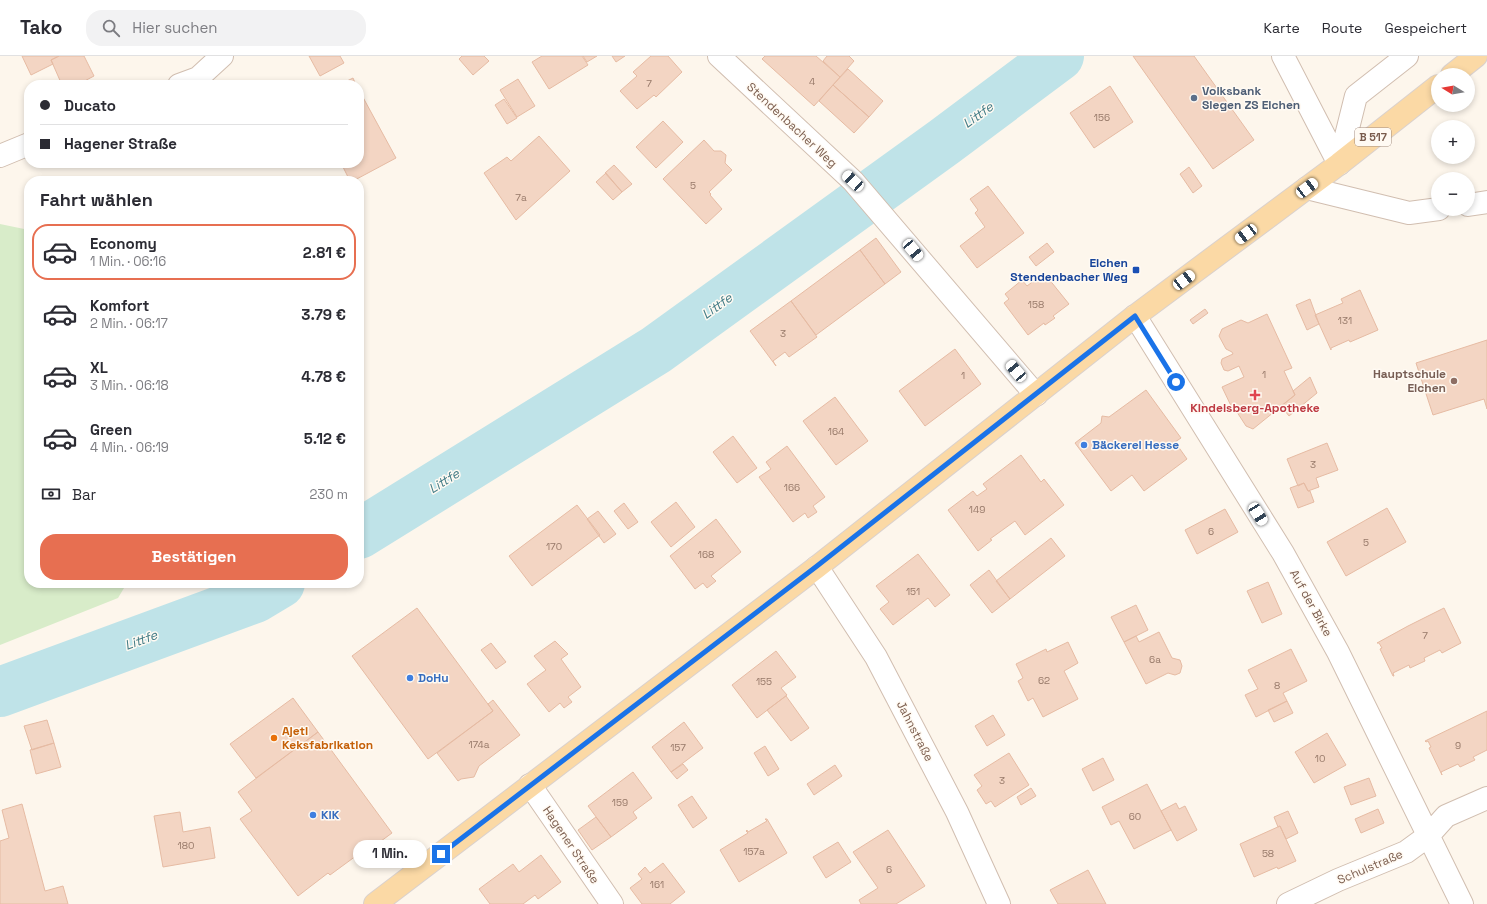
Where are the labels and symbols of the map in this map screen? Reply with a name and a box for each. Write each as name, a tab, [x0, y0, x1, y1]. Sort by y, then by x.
north arrow	[1431, 68, 1475, 112]
house number: 4	[809, 75, 815, 88]
house number: 7	[646, 77, 652, 90]
street label: Stendenbacher Weg	[743, 79, 841, 171]
place label: Volksbank Siegen ZS Eichen	[1202, 83, 1300, 113]
marker: Volksbank Siegen ZS Eichen	[1189, 93, 1199, 103]
water label: Littfe	[959, 97, 998, 132]
house number: 156	[1094, 111, 1110, 124]
road number: B 517	[1355, 128, 1391, 146]
car	[840, 168, 866, 194]
car	[1294, 176, 1320, 200]
house number: 5	[690, 179, 696, 192]
house number: 7a	[515, 191, 527, 204]
car	[1233, 222, 1259, 246]
car	[901, 237, 925, 263]
place label: Eichen Stendenbacher Weg	[1010, 255, 1128, 285]
marker: Eichen Stendenbacher Weg	[1131, 265, 1141, 275]
car	[1171, 268, 1197, 292]
water label: Littfe	[698, 288, 737, 323]
house number: 158	[1028, 298, 1044, 311]
house number: 131	[1338, 314, 1352, 327]
house number: 3	[780, 327, 786, 340]
car	[1004, 358, 1028, 384]
place label: Hauptschule Eichen	[1373, 366, 1446, 396]
house number: 1	[1262, 368, 1266, 381]
house number: 1	[961, 369, 965, 382]
route start	[1167, 373, 1185, 391]
marker: Hauptschule Eichen	[1449, 376, 1459, 386]
marker: Kindelsberg-Apotheke	[1250, 390, 1260, 400]
place label: Kindelsberg-Apotheke	[1190, 400, 1320, 416]
house number: 164	[828, 425, 844, 438]
place label: Bäckerei Hesse	[1092, 437, 1179, 453]
marker: Bäckerei Hesse	[1079, 440, 1089, 450]
house number: 3	[1310, 458, 1316, 471]
water label: Littfe	[425, 464, 464, 497]
house number: 166	[784, 481, 800, 494]
car	[1247, 501, 1269, 527]
house number: 149	[969, 503, 985, 516]
house number: 6	[1208, 525, 1214, 538]
house number: 5	[1363, 536, 1369, 549]
house number: 170	[546, 540, 562, 553]
house number: 168	[698, 548, 714, 561]
street label: Auf der Birke	[1286, 567, 1336, 639]
house number: 151	[906, 585, 920, 598]
water label: Littfe	[122, 626, 161, 654]
house number: 7	[1422, 629, 1428, 642]
house number: 6a	[1149, 653, 1161, 666]
place label: DoHu	[418, 670, 449, 686]
marker: DoHu	[405, 673, 415, 683]
house number: 62	[1038, 674, 1050, 687]
house number: 155	[756, 675, 772, 688]
house number: 8	[1274, 679, 1280, 692]
street label: Jahnstraße	[893, 698, 937, 764]
place label: Ajeti Keksfabrikation	[282, 723, 373, 753]
marker: Ajeti Keksfabrikation	[269, 733, 279, 743]
house number: 174a	[468, 738, 490, 751]
house number: 9	[1455, 739, 1461, 752]
house number: 157	[670, 741, 686, 754]
house number: 10	[1315, 752, 1325, 765]
house number: 3	[999, 774, 1005, 787]
house number: 159	[612, 796, 628, 809]
street label: Hagener Straße	[539, 803, 603, 887]
place label: KiK	[321, 807, 340, 823]
marker: KiK	[308, 810, 318, 820]
house number: 60	[1129, 810, 1141, 823]
house number: 180	[178, 839, 194, 852]
callout: 1 Min.	[353, 840, 427, 868]
route end	[432, 845, 450, 863]
house number: 157a	[743, 845, 765, 858]
street label: Schulstraße	[1335, 846, 1405, 888]
house number: 58	[1262, 847, 1274, 860]
house number: 6	[886, 863, 892, 876]
house number: 161	[650, 878, 664, 891]

